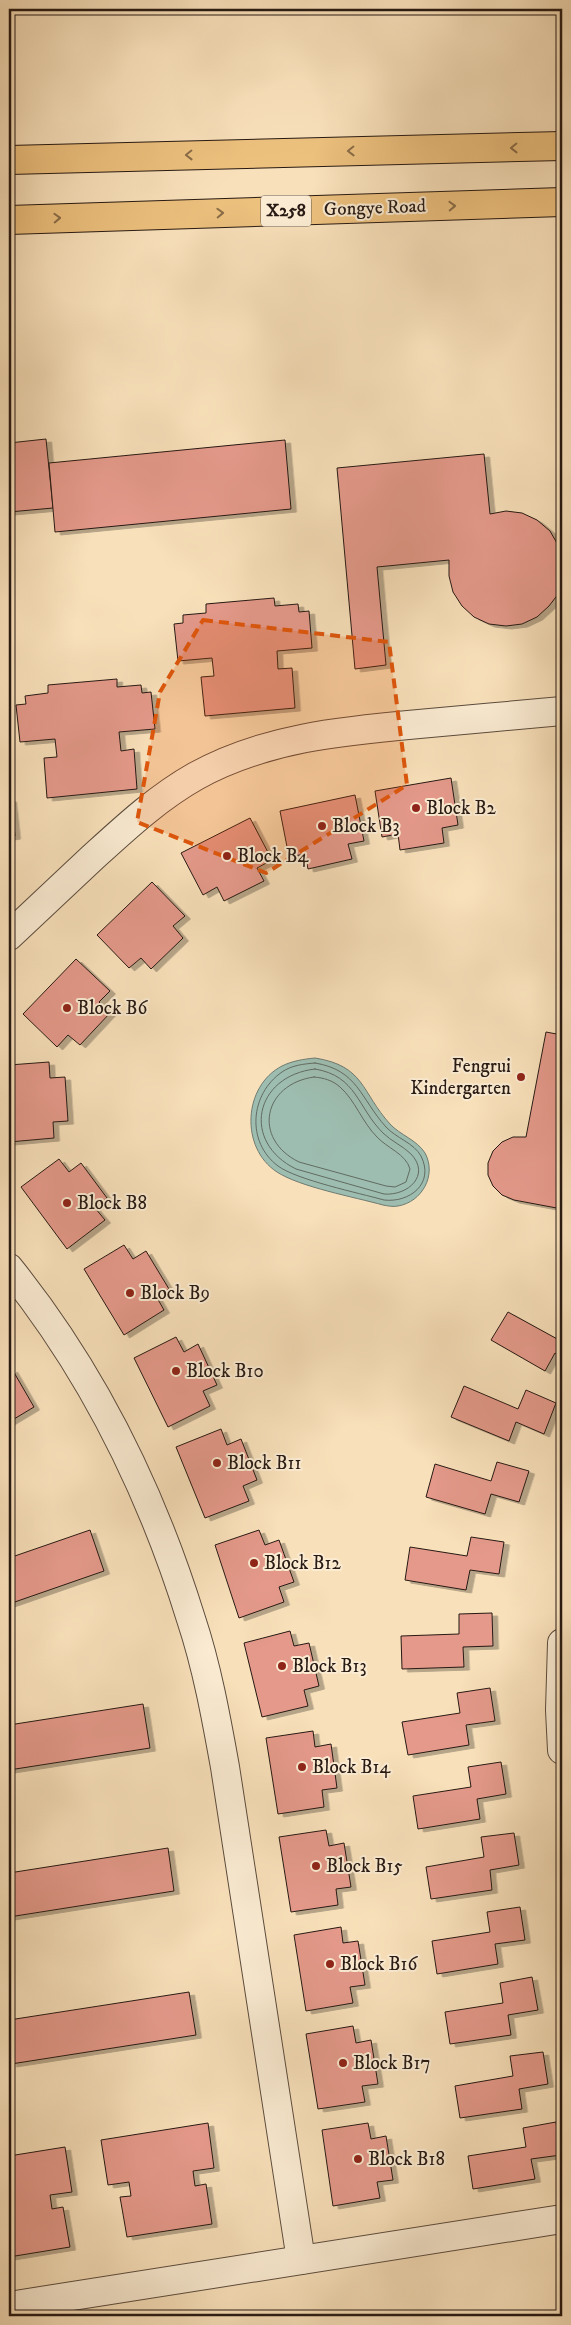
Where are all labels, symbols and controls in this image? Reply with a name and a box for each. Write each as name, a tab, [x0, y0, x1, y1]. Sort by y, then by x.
one-way arrow	[509, 142, 517, 153]
one-way arrow	[347, 146, 355, 157]
one-way arrow	[184, 150, 192, 161]
street label: Gongye Road	[324, 195, 427, 221]
road number: X258	[261, 196, 311, 227]
one-way arrow	[449, 200, 457, 211]
one-way arrow	[216, 208, 224, 219]
one-way arrow	[54, 213, 62, 224]
place label: Block B2	[426, 797, 497, 820]
marker: Block B2	[410, 802, 422, 814]
place label: Block B3	[332, 815, 400, 838]
marker: Block B3	[316, 820, 328, 832]
place label: Block B4	[237, 845, 310, 868]
marker: Block B4	[221, 850, 233, 862]
place label: Block B6	[77, 997, 149, 1020]
marker: Block B6	[61, 1002, 73, 1014]
place label: Fengrui Kindergarten	[410, 1055, 511, 1100]
marker: Fengrui Kindergarten	[515, 1071, 527, 1083]
place label: Block B8	[77, 1192, 147, 1215]
marker: Block B8	[61, 1197, 73, 1209]
place label: Block B9	[140, 1282, 210, 1305]
marker: Block B9	[124, 1287, 136, 1299]
place label: Block B10	[186, 1360, 264, 1383]
marker: Block B10	[170, 1365, 182, 1377]
place label: Block B11	[227, 1452, 301, 1475]
marker: Block B11	[211, 1457, 223, 1469]
place label: Block B12	[264, 1552, 341, 1575]
marker: Block B12	[248, 1557, 260, 1569]
place label: Block B13	[292, 1655, 367, 1678]
marker: Block B13	[276, 1660, 288, 1672]
place label: Block B14	[312, 1756, 391, 1779]
marker: Block B14	[296, 1761, 308, 1773]
place label: Block B15	[326, 1855, 403, 1878]
marker: Block B15	[310, 1860, 322, 1872]
place label: Block B16	[340, 1953, 418, 1976]
marker: Block B16	[324, 1958, 336, 1970]
place label: Block B17	[353, 2052, 431, 2075]
marker: Block B17	[337, 2057, 349, 2069]
place label: Block B18	[368, 2148, 445, 2171]
marker: Block B18	[352, 2153, 364, 2165]

